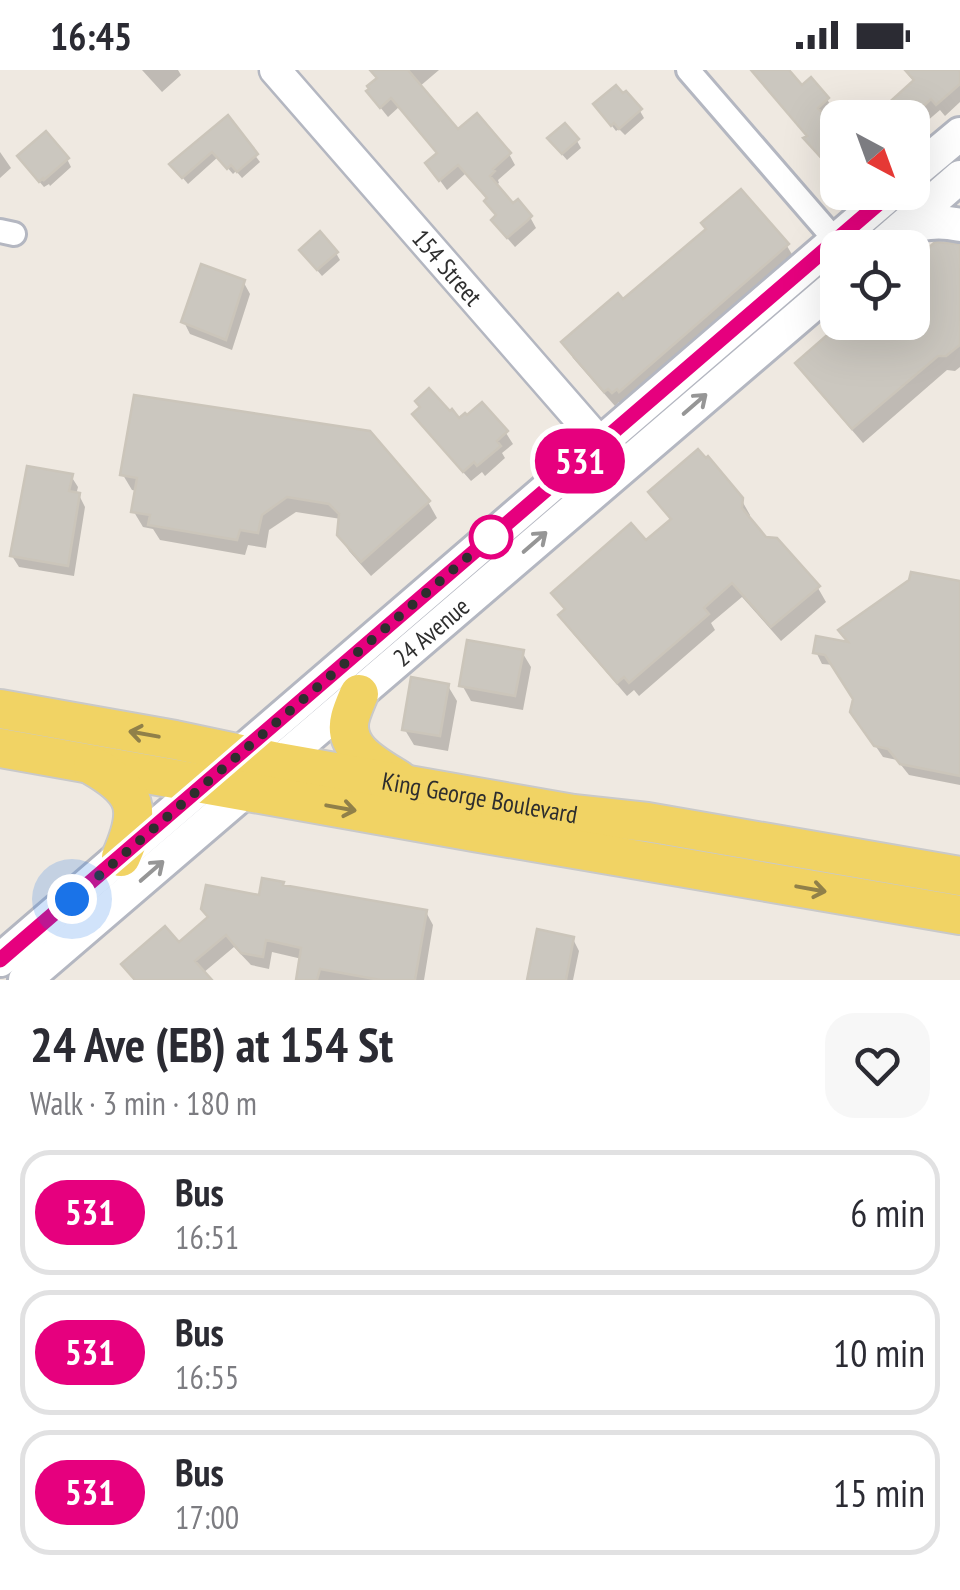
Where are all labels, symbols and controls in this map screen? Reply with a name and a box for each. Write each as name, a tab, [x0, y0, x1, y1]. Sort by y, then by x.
text: 16:45	[50, 11, 132, 60]
north arrow	[820, 100, 930, 210]
map controls	[820, 100, 930, 340]
street label: 154 Street	[405, 223, 489, 312]
button: locate	[820, 230, 930, 340]
one-way arrow	[682, 393, 708, 415]
line badge: 531	[522, 428, 638, 494]
text: 531	[555, 438, 605, 484]
unlabelled marker	[470, 516, 512, 558]
one-way arrow	[522, 531, 547, 554]
street label: 24 Avenue	[386, 590, 476, 673]
one-way arrow	[128, 724, 161, 743]
street label: King George Boulevard	[380, 765, 580, 831]
one-way arrow	[324, 800, 356, 819]
one-way arrow	[139, 859, 164, 882]
your location	[47, 874, 97, 924]
one-way arrow	[794, 880, 827, 899]
text: 24 Ave (EB) at 154 St	[30, 1013, 393, 1075]
button: heart	[825, 1013, 930, 1118]
text: Walk · 3 min · 180 m	[30, 1082, 257, 1124]
text: Bus	[175, 1167, 224, 1216]
text: 6 min	[850, 1188, 925, 1237]
text: 531	[65, 1189, 115, 1235]
text: 16:51	[175, 1216, 239, 1258]
text: Bus	[175, 1307, 224, 1356]
text: 10 min	[833, 1328, 925, 1377]
text: 531	[65, 1329, 115, 1375]
text: 16:55	[175, 1356, 239, 1398]
text: Bus	[175, 1447, 224, 1496]
text: 15 min	[833, 1468, 925, 1517]
text: 531	[65, 1469, 115, 1515]
text: 17:00	[175, 1496, 239, 1538]

